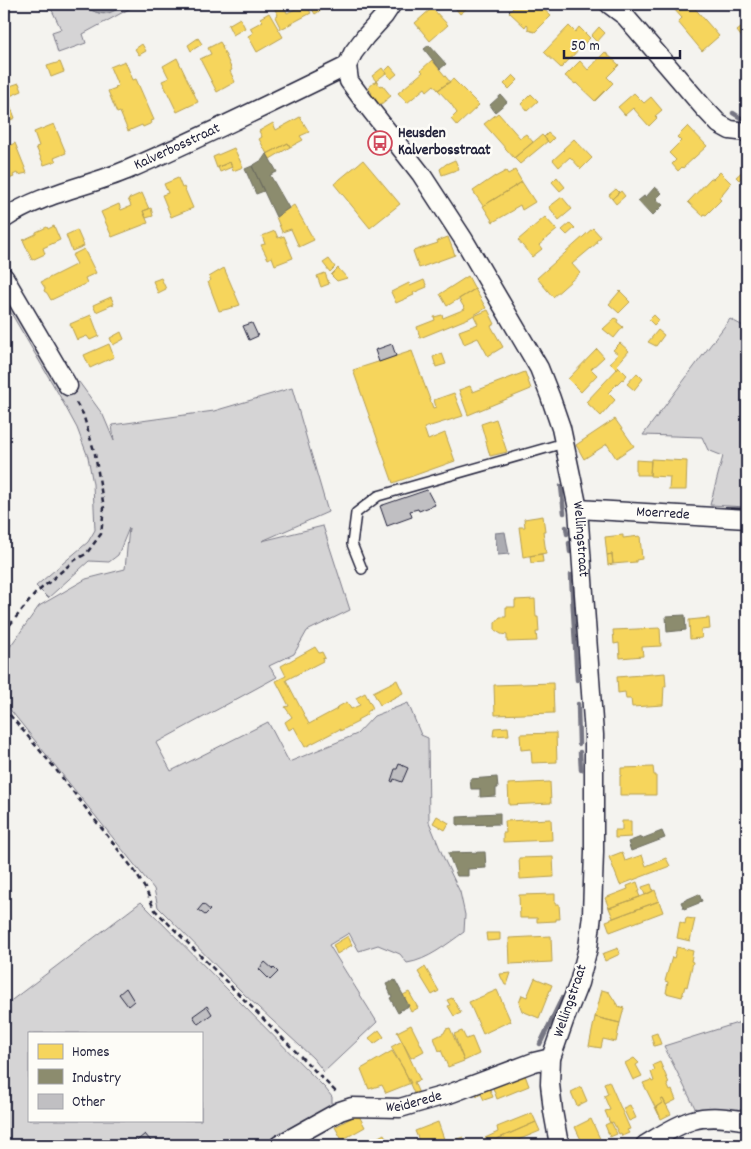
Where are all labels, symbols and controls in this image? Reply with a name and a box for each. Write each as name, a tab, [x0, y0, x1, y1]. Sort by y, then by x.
scale bar	[564, 28, 680, 60]
text: 50 m	[571, 36, 600, 58]
street label: Kalverbosstraat	[131, 118, 224, 177]
place label: Heusden Kalverbosstraat	[398, 123, 491, 162]
bus stop icon: Heusden Kalverbosstraat	[367, 130, 393, 156]
street label: Wellingstraat	[566, 499, 594, 578]
street label: Moerrede	[635, 501, 691, 527]
street label: Wellingstraat	[548, 961, 594, 1040]
legend	[28, 1032, 202, 1122]
text: Homes	[72, 1042, 110, 1064]
text: Industry	[72, 1068, 121, 1090]
street label: Weiderede	[386, 1085, 445, 1119]
text: Other	[72, 1092, 106, 1114]

